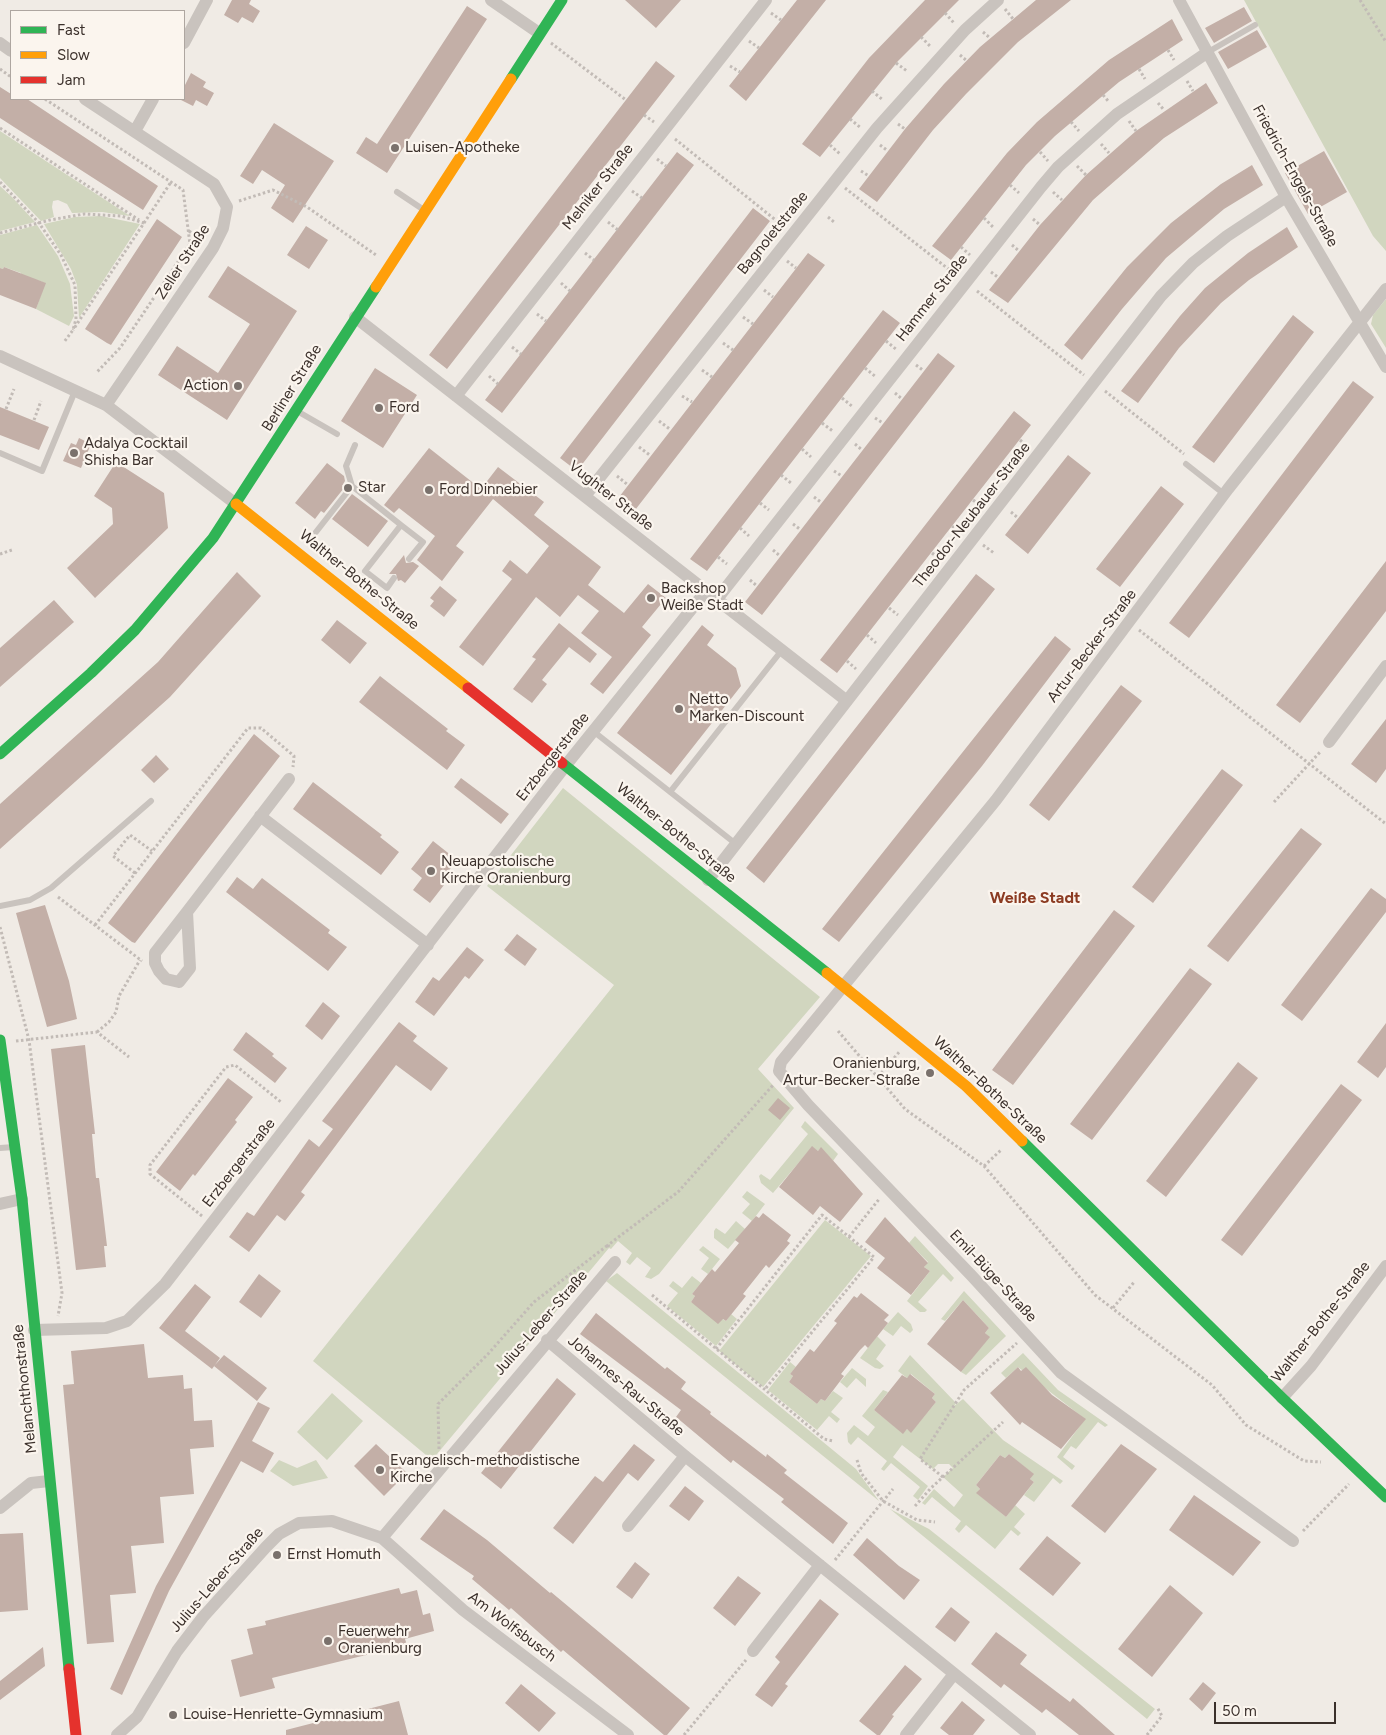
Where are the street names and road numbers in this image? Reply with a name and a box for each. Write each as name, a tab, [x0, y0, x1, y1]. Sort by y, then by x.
street label: Friedrich-Engels-Straße	[1248, 102, 1342, 250]
street label: Melniker Straße	[559, 140, 637, 234]
street label: Bagnoletstraße	[734, 188, 812, 278]
street label: Zeller Straße	[152, 221, 214, 303]
street label: Hammer Straße	[892, 251, 972, 345]
street label: Berliner Straße	[258, 341, 326, 435]
street label: Theodor-Neubauer-Straße	[910, 439, 1034, 591]
street label: Vughter Straße	[565, 457, 657, 535]
street label: Walther-Bothe-Straße	[295, 526, 423, 634]
street label: Artur-Becker-Straße	[1044, 586, 1140, 706]
street label: Erzbergerstraße	[513, 709, 593, 805]
street label: Walther-Bothe-Straße	[612, 779, 740, 887]
street label: Walther-Bothe-Straße	[929, 1033, 1051, 1147]
street label: Erzbergerstraße	[199, 1115, 279, 1211]
street label: Emil-Büge-Straße	[946, 1226, 1040, 1326]
street label: Walther-Bothe-Straße	[1268, 1258, 1374, 1386]
street label: Julius-Leber-Straße	[491, 1267, 591, 1379]
street label: Melanchthonstraße	[9, 1324, 41, 1454]
street label: Johannes-Rau-Straße	[564, 1332, 688, 1440]
street label: Julius-Leber-Straße	[167, 1524, 267, 1636]
street label: Am Wolfsbusch	[464, 1588, 560, 1666]

